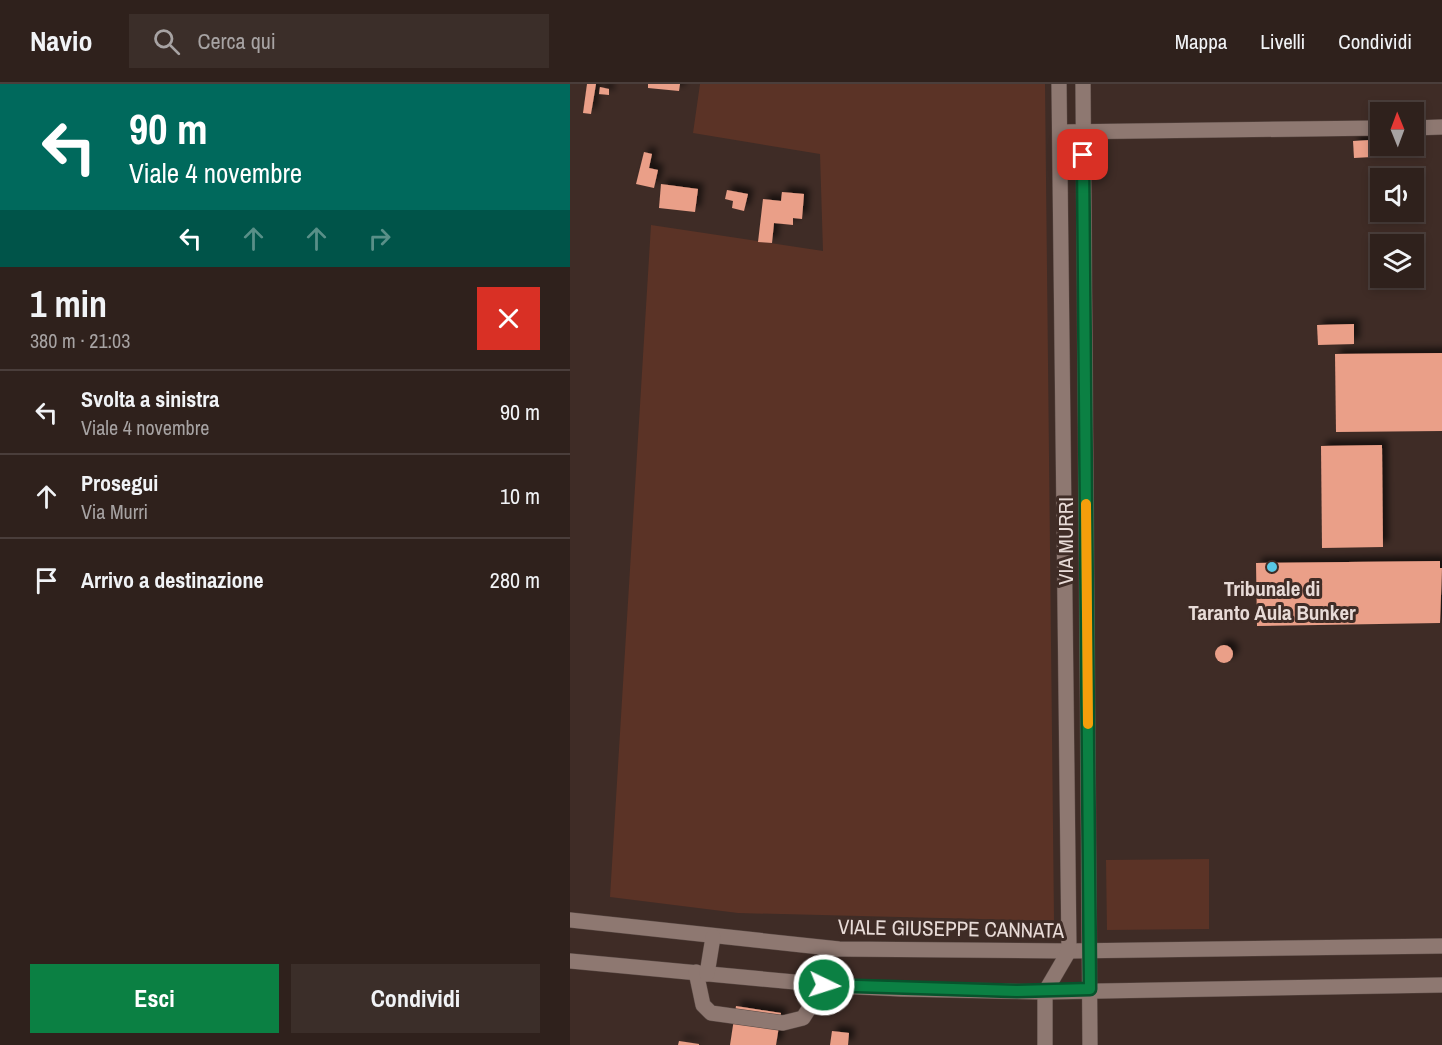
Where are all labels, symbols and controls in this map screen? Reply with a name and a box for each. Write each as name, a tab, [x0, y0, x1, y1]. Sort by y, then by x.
search box	[129, 14, 549, 68]
text: Navio	[30, 22, 93, 60]
icon: search	[150, 25, 183, 58]
text: Cerca qui	[198, 26, 276, 56]
text: Mappa	[1175, 27, 1227, 56]
text: Livelli	[1260, 27, 1305, 56]
text: Condividi	[1338, 27, 1412, 56]
text: 90 m	[129, 101, 208, 157]
north arrow	[1370, 102, 1424, 156]
map controls	[1370, 102, 1424, 288]
icon: left	[30, 108, 108, 186]
pin	[1057, 129, 1108, 180]
icon: arrive	[1066, 138, 1099, 171]
text: Viale 4 novembre	[129, 155, 302, 191]
button: sound	[1370, 168, 1424, 222]
icon: left	[174, 222, 207, 255]
icon: ahead	[237, 222, 270, 255]
icon: ahead	[300, 222, 333, 255]
icon: right	[363, 222, 396, 255]
button: layers	[1370, 234, 1424, 288]
text: 1 min	[30, 280, 107, 328]
button: close	[477, 287, 540, 350]
text: 380 m · 21:03	[30, 327, 130, 354]
text: Svolta a sinistra	[81, 384, 219, 414]
icon: left	[30, 396, 63, 429]
text: 90 m	[500, 397, 540, 427]
text: Viale 4 novembre	[81, 414, 209, 441]
text: Prosegui	[81, 468, 158, 498]
icon: ahead	[30, 480, 63, 513]
text: 10 m	[500, 481, 540, 511]
street label: VIA MURRI	[1051, 497, 1080, 585]
text: Via Murri	[81, 498, 148, 525]
marker: Tribunale di Taranto Aula Bunker	[1265, 560, 1279, 574]
icon: arrive	[30, 564, 63, 597]
text: Arrivo a destinazione	[81, 565, 263, 595]
text: 280 m	[490, 565, 540, 595]
place label: Tribunale di Taranto Aula Bunker	[1188, 574, 1356, 627]
street label: VIALE GIUSEPPE CANNATA	[838, 912, 1065, 945]
position arrow	[792, 953, 856, 1017]
button: Esci	[30, 964, 279, 1033]
button: Condividi	[291, 964, 540, 1033]

